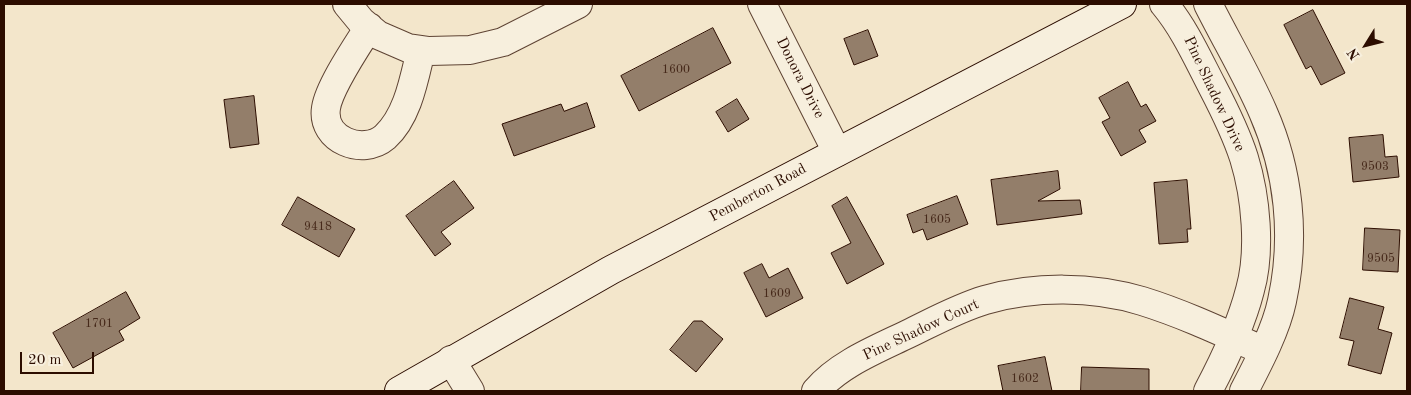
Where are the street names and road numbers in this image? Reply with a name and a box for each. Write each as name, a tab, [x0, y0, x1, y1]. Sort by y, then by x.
street label: Pine Shadow Drive	[1179, 33, 1249, 155]
street label: Donora Drive	[772, 35, 828, 121]
street label: Pemberton Road	[706, 160, 810, 226]
street label: Pine Shadow Court	[860, 295, 982, 365]

